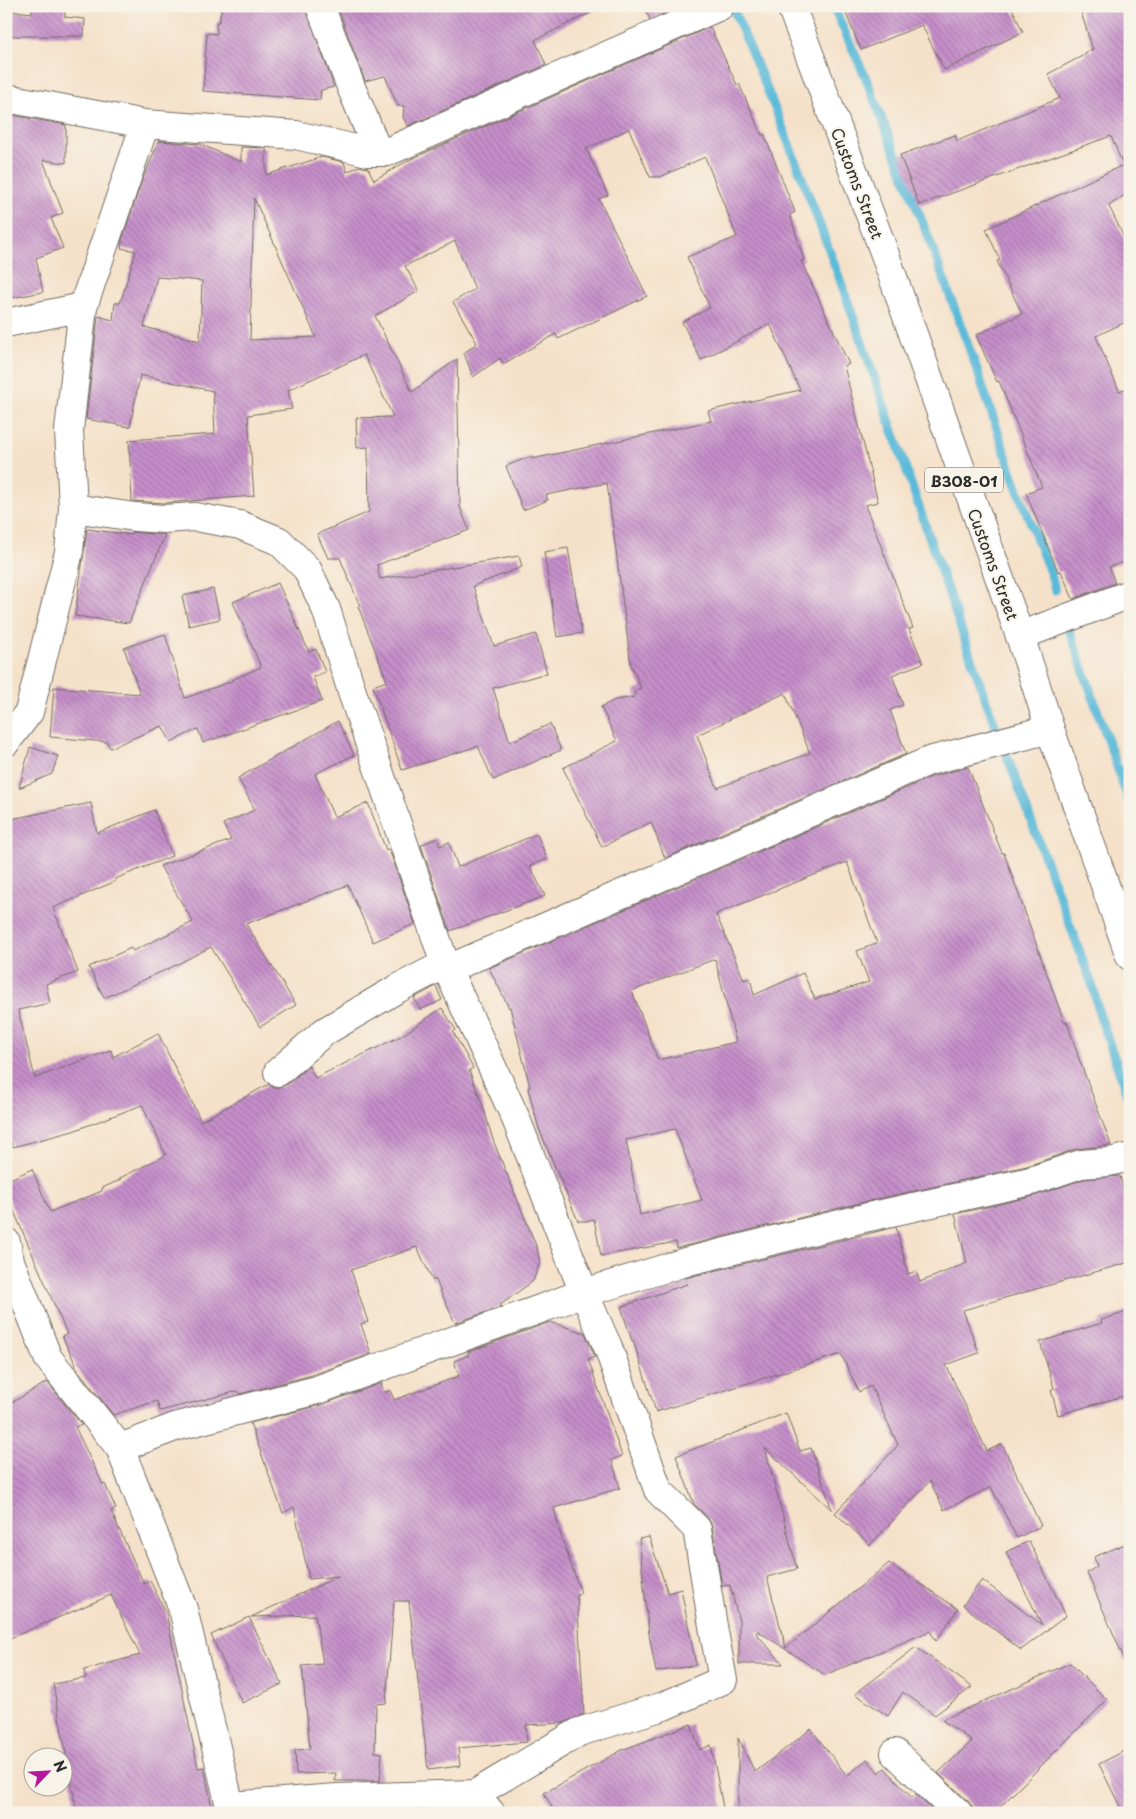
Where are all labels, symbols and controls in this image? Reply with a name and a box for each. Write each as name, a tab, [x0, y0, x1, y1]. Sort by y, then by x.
street label: Customs Street	[826, 124, 890, 242]
road number: B308-01	[925, 468, 1003, 492]
street label: Customs Street	[963, 505, 1025, 623]
north arrow	[22, 1746, 72, 1796]
text: N	[48, 1757, 72, 1776]

